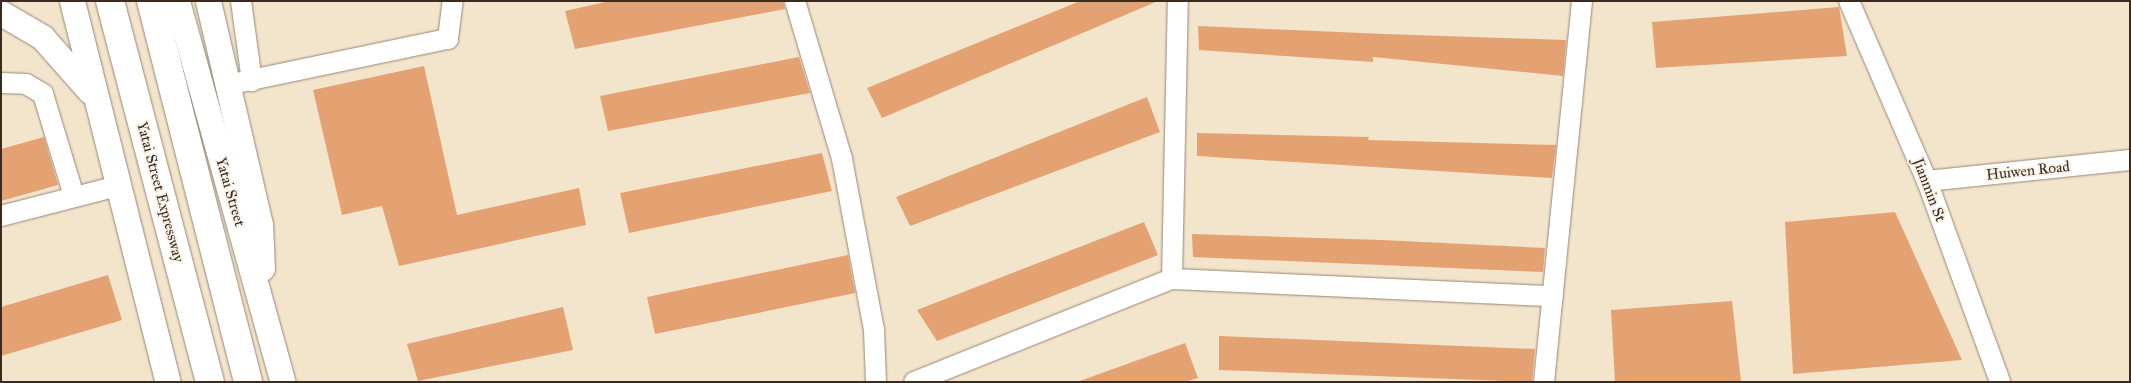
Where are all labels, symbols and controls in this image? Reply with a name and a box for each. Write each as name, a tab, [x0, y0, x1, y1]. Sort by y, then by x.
street label: Yatai Street Expressway	[133, 120, 187, 264]
street label: Yatai Street	[212, 155, 248, 229]
street label: Jianmin St	[1909, 156, 1949, 224]
street label: Huiwen Road	[1985, 158, 2071, 184]

